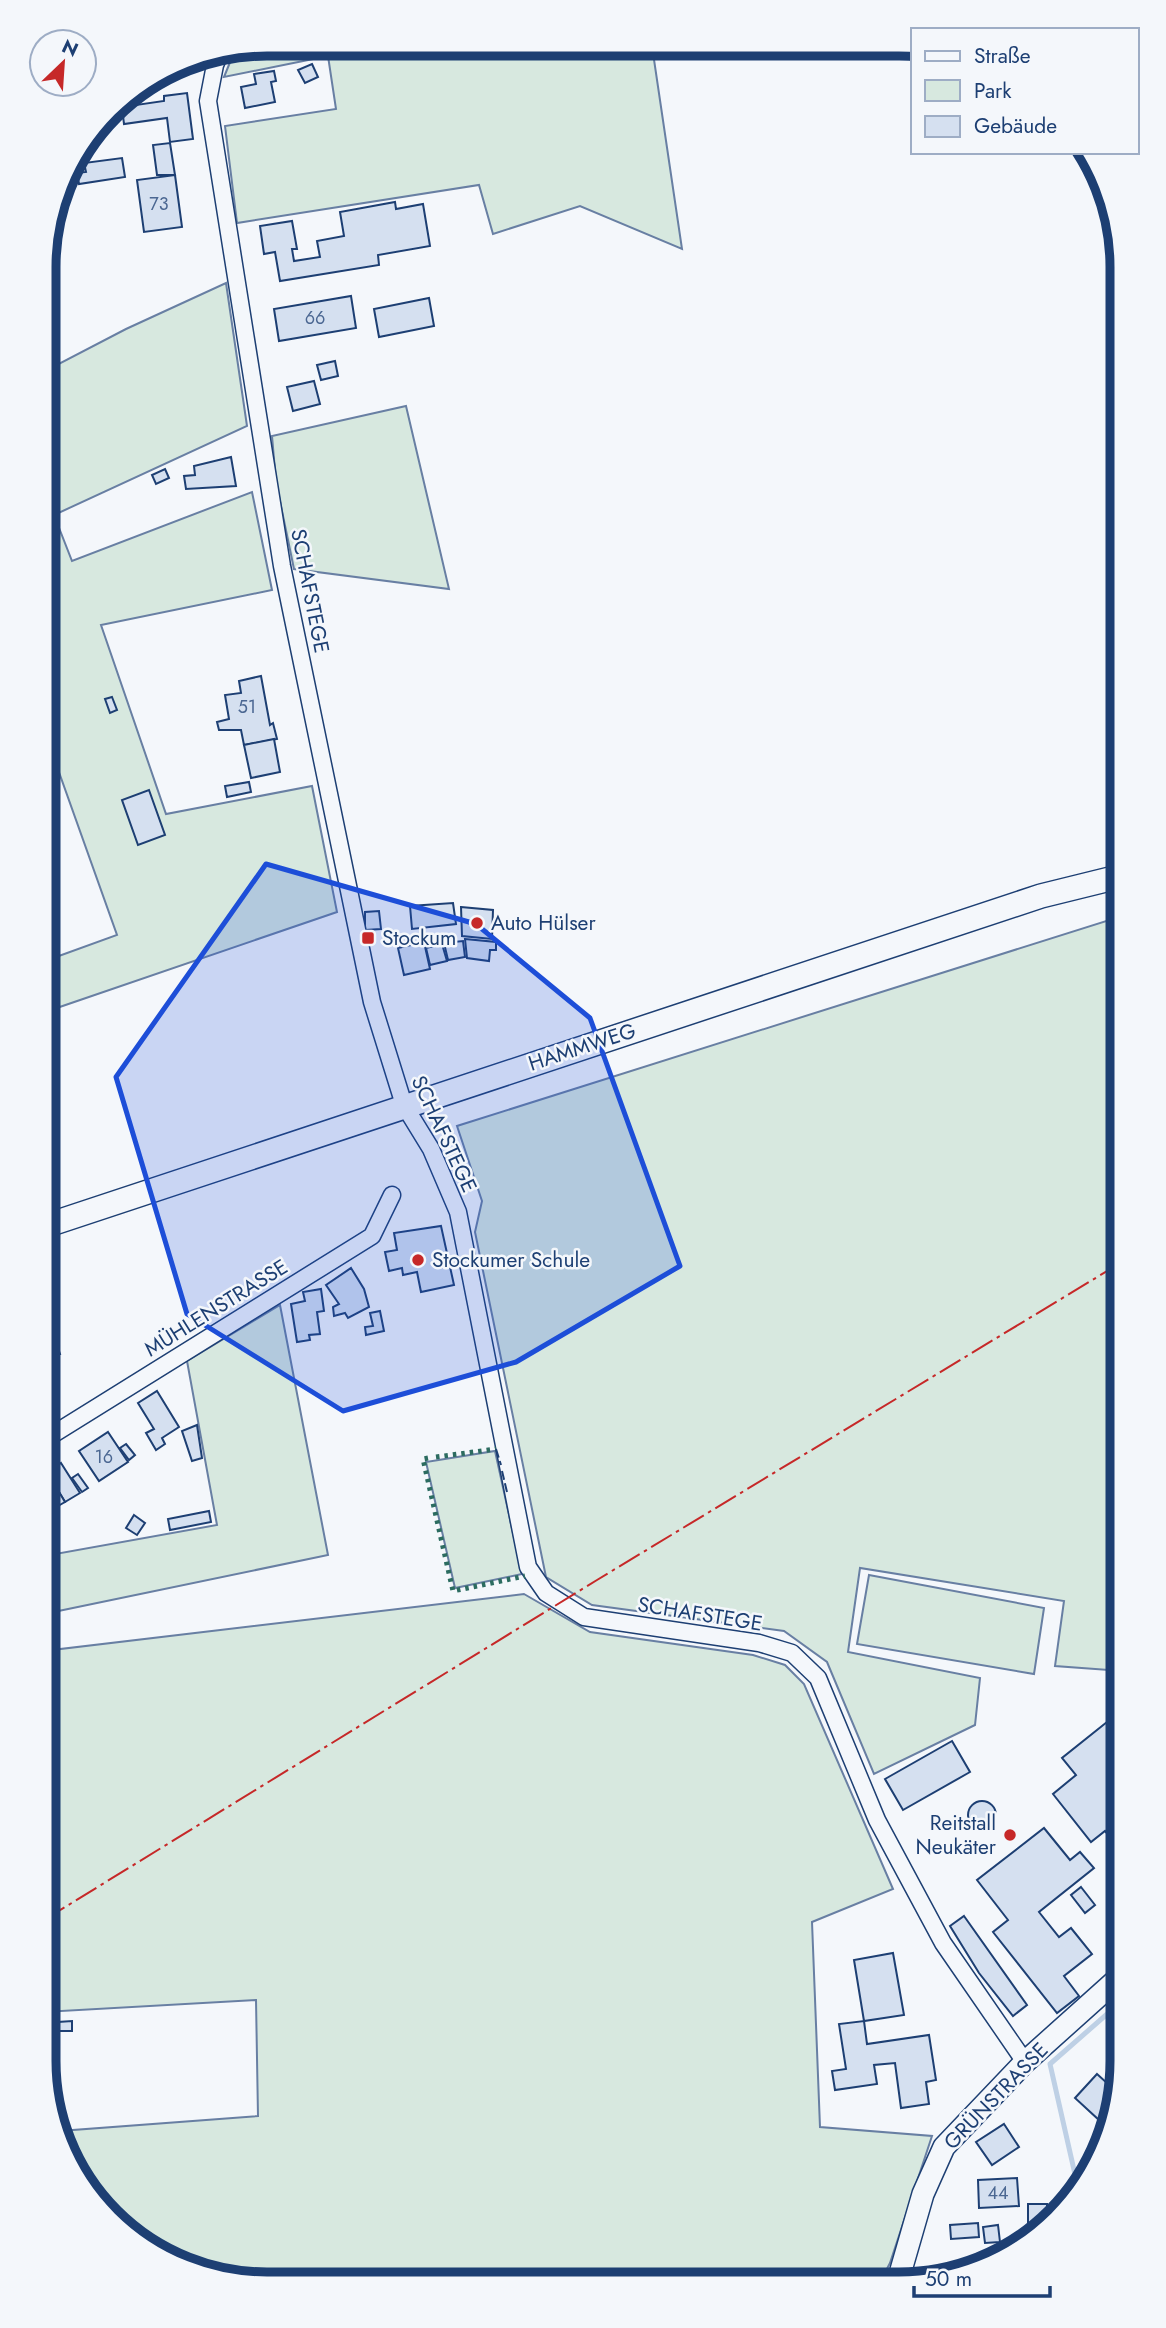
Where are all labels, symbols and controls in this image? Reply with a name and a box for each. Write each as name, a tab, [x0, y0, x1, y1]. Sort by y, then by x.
north arrow	[28, 28, 98, 98]
legend	[911, 28, 1138, 154]
text: N	[57, 33, 83, 63]
text: Straße	[974, 41, 1031, 71]
text: Park	[974, 76, 1012, 106]
text: Gebäude	[974, 111, 1057, 141]
house number: 73	[149, 191, 169, 217]
house number: 66	[305, 305, 325, 331]
street label: SCHAFSTEGE	[283, 526, 337, 656]
house number: 51	[238, 694, 256, 720]
place label: Auto Hülser	[491, 908, 596, 938]
marker: Auto Hülser	[469, 915, 485, 931]
place label: Stockum	[382, 923, 457, 953]
marker: Stockum	[360, 930, 376, 946]
street label: HAMMWEG	[524, 1016, 640, 1078]
street label: SCHAFSTEGE	[404, 1071, 484, 1197]
place label: Stockumer Schule	[432, 1245, 590, 1275]
street label: MÜHLENSTRASSE	[139, 1252, 293, 1364]
marker: Stockumer Schule	[410, 1252, 426, 1268]
house number: 16	[95, 1444, 113, 1470]
street label: SCHAFSTEGE	[635, 1589, 765, 1639]
place label: Reitstall Neukäter	[915, 1808, 997, 1862]
marker: Reitstall Neukäter	[1002, 1827, 1018, 1843]
street label: GRÜNSTRASSE	[937, 2036, 1055, 2156]
house number: 44	[988, 2180, 1009, 2206]
scale bar	[914, 2254, 1050, 2298]
text: 50 m	[925, 2264, 972, 2294]

